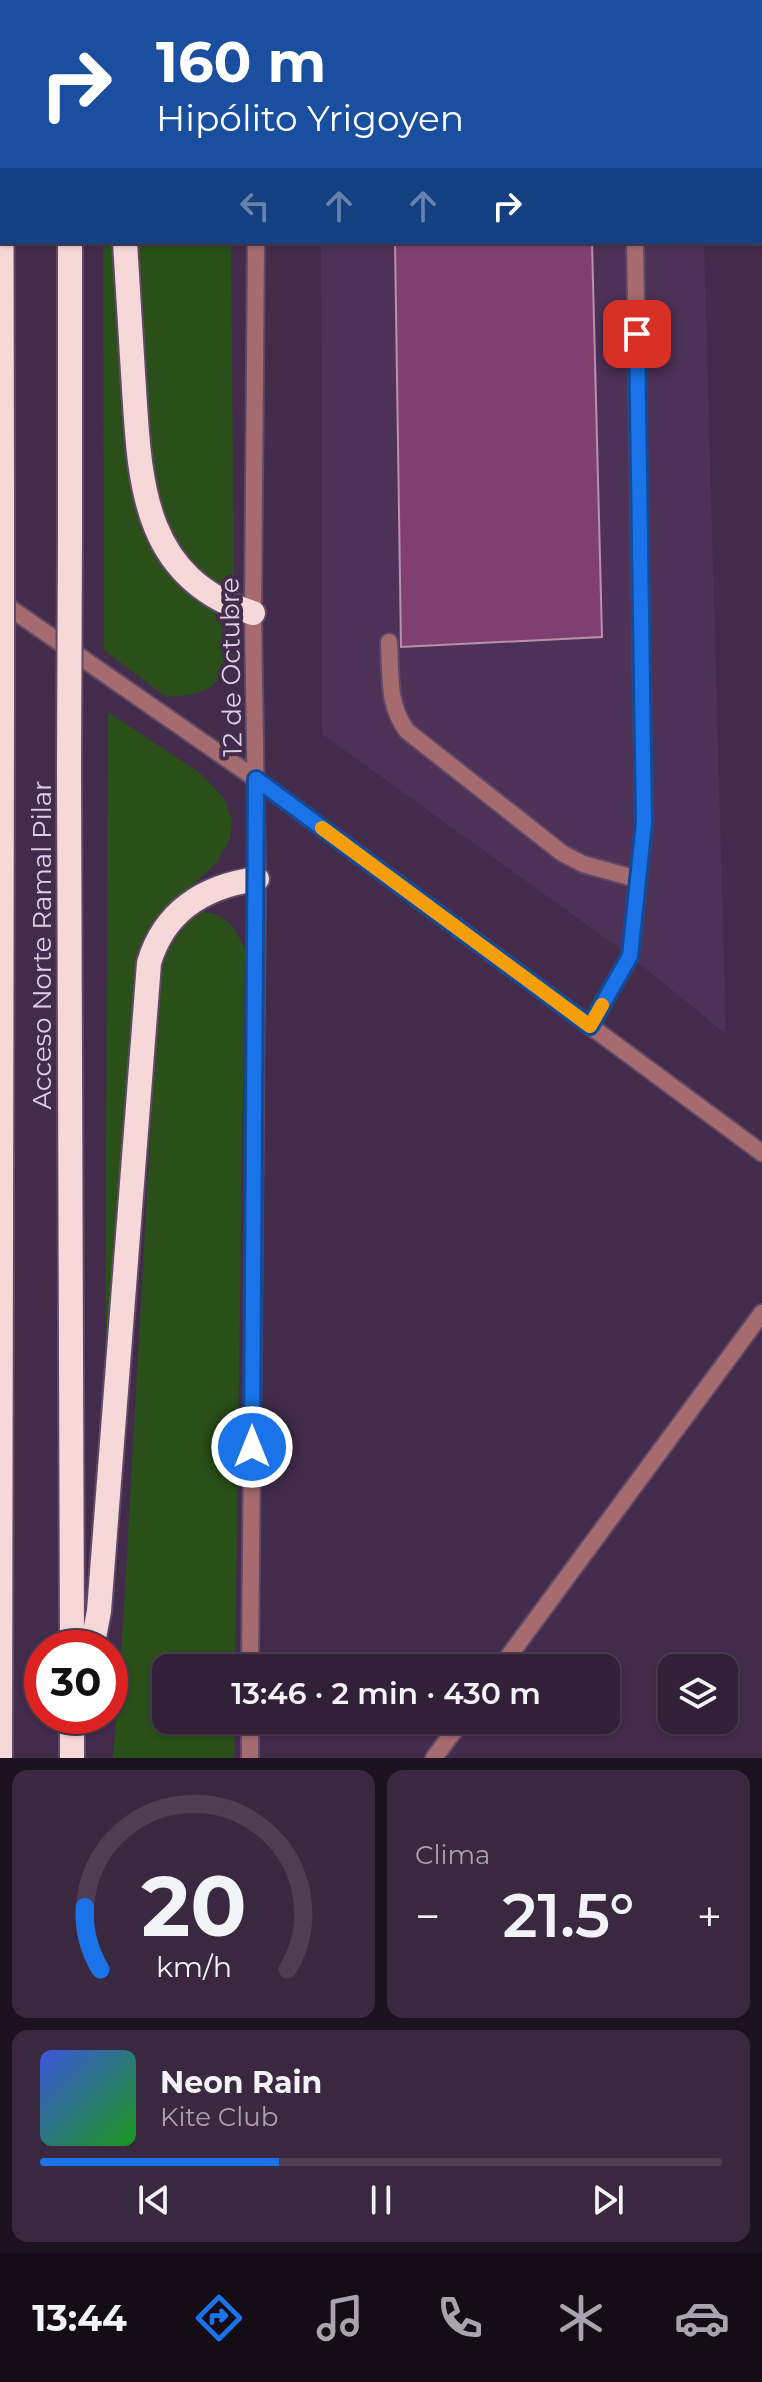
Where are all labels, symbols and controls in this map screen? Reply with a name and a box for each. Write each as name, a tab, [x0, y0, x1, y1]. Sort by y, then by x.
text: 160 m	[156, 28, 326, 96]
icon: right	[24, 32, 128, 136]
text: Hipólito Yrigoyen	[156, 96, 464, 140]
icon: left	[233, 184, 277, 228]
icon: ahead	[317, 184, 361, 228]
icon: ahead	[401, 184, 445, 228]
icon: right	[485, 184, 529, 228]
pin	[603, 300, 671, 368]
icon: arrive	[615, 312, 659, 356]
street label: 12 de Octubre	[213, 577, 249, 757]
street label: Acceso Norte Ramal Pilar	[26, 781, 58, 1109]
position arrow	[210, 1405, 294, 1489]
speed limit sign: 30	[24, 1630, 128, 1734]
map controls	[658, 1654, 738, 1734]
button: layers	[658, 1654, 738, 1734]
text: 13:46 · 2 min · 430 m	[231, 1675, 541, 1712]
text: Clima	[415, 1839, 490, 1871]
text: 20	[141, 1855, 246, 1957]
text: 21.5°	[502, 1879, 635, 1952]
text: −	[415, 1889, 440, 1943]
text: +	[697, 1889, 722, 1943]
text: km/h	[155, 1949, 232, 1984]
text: Neon Rain	[160, 2064, 322, 2101]
text: Kite Club	[160, 2101, 278, 2133]
icon: previous	[132, 2178, 176, 2222]
icon: pause	[359, 2178, 403, 2222]
icon: next	[586, 2178, 630, 2222]
icon: directions	[191, 2290, 247, 2346]
icon: music	[312, 2290, 368, 2346]
icon: phone	[432, 2290, 488, 2346]
icon: climate	[553, 2290, 609, 2346]
icon: car	[674, 2290, 730, 2346]
text: 13:44	[32, 2296, 127, 2340]

